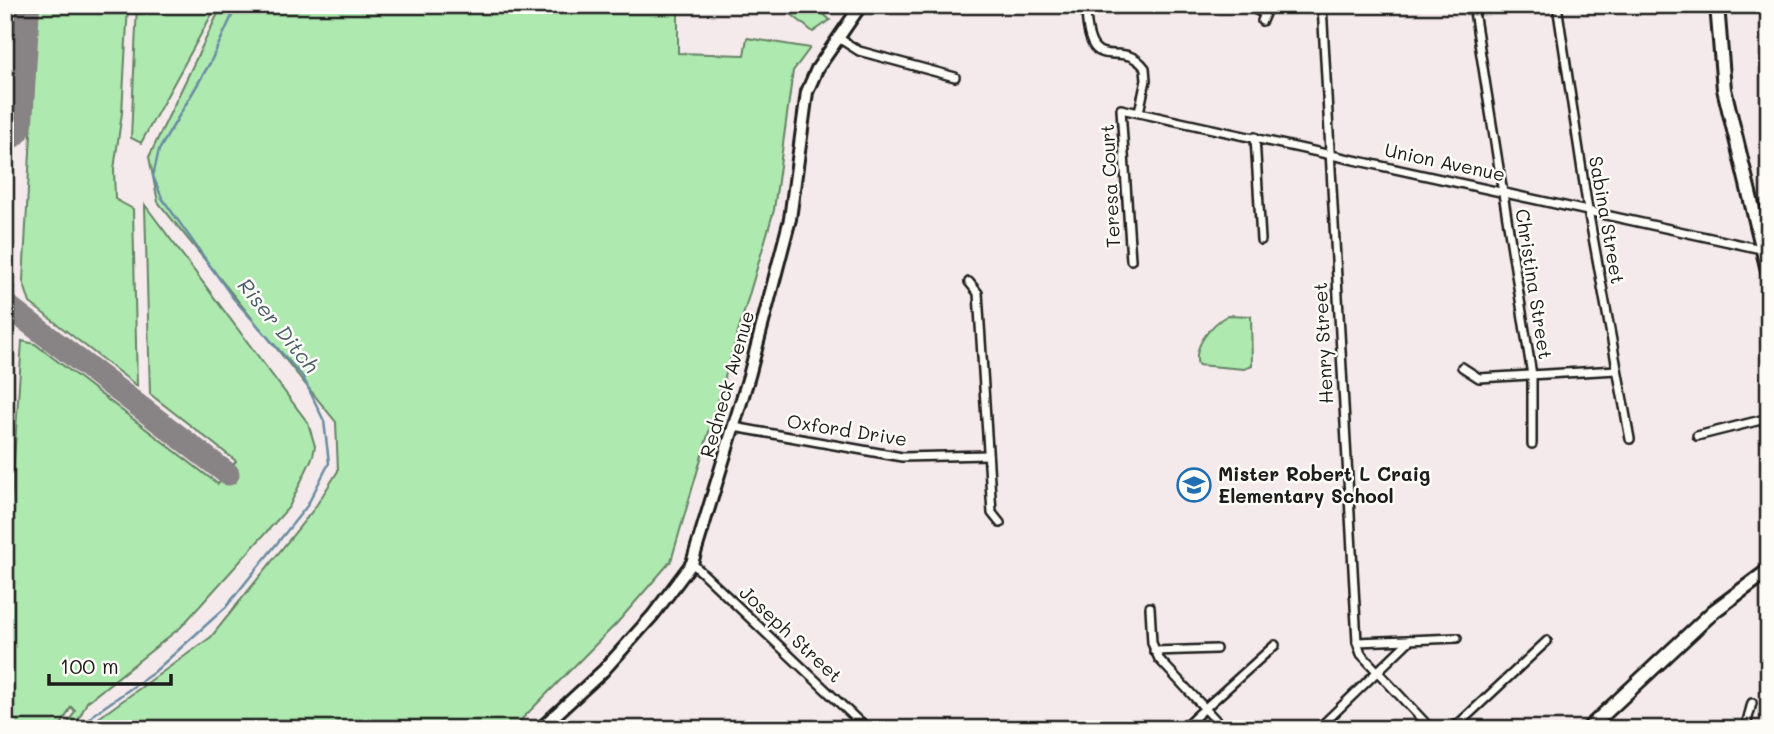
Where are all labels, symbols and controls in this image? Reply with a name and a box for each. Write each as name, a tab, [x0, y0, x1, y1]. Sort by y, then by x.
street label: Teresa Court	[1094, 123, 1125, 249]
street label: Union Avenue	[1383, 137, 1508, 186]
street label: Sabina Street	[1584, 154, 1631, 286]
street label: Christina Street	[1510, 207, 1559, 361]
water label: Riser Ditch	[233, 272, 326, 378]
street label: Henry Street	[1307, 282, 1338, 405]
street label: Redneck Avenue	[694, 308, 759, 460]
street label: Oxford Drive	[785, 408, 909, 451]
place label: Mister Robert L Craig Elementary School	[1218, 461, 1430, 508]
school or university icon: Mister Robert L Craig Elementary School	[1175, 466, 1213, 504]
street label: Joseph Street	[735, 580, 848, 688]
scale bar	[49, 643, 172, 687]
text: 100 m	[60, 652, 119, 679]

